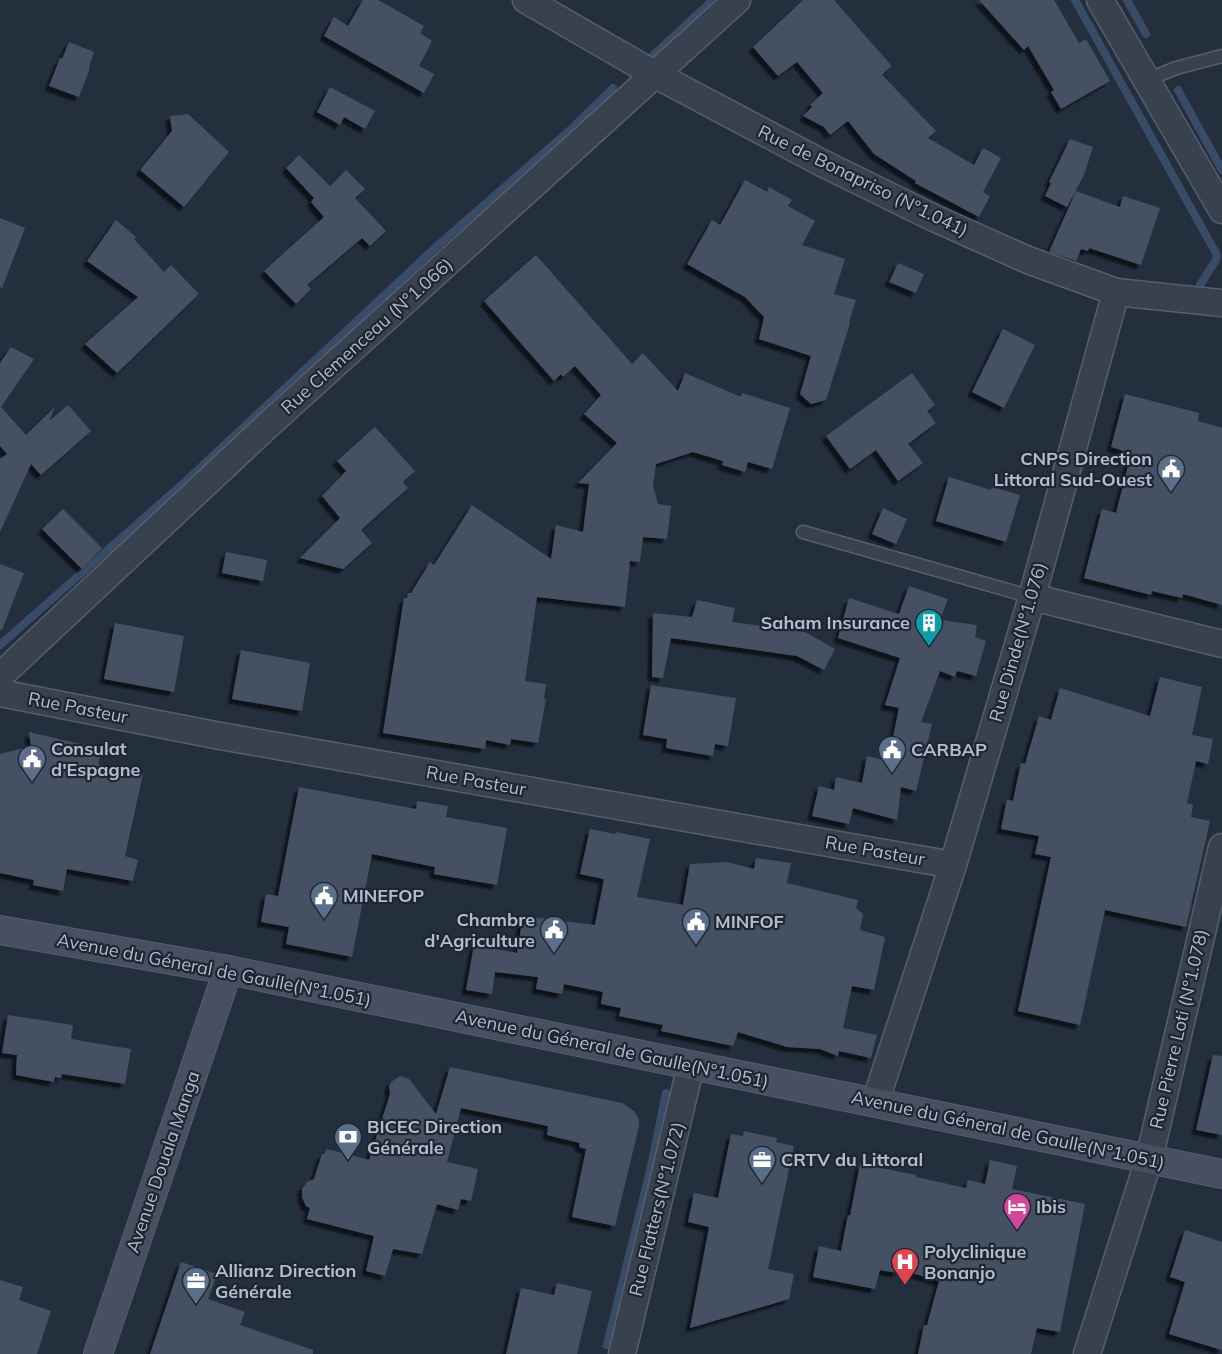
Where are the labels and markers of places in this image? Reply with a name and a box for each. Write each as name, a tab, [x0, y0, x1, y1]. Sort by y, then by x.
place label: CNPS Direction Littoral Sud-Ouest	[994, 447, 1152, 491]
public building icon: CNPS Direction Littoral Sud-Ouest	[1156, 454, 1186, 493]
building icon: Saham Insurance	[914, 608, 944, 647]
place label: Saham Insurance	[761, 611, 910, 634]
public building icon: CARBAP	[877, 735, 907, 774]
place label: Consulat d'Espagne	[51, 737, 141, 781]
place label: CARBAP	[911, 738, 987, 761]
public building icon: Consulat d'Espagne	[17, 744, 47, 783]
public building icon: MINEFOP	[309, 881, 339, 920]
place label: MINEFOP	[343, 884, 424, 907]
public building icon: MINFOF	[681, 907, 711, 946]
place label: Chambre d'Agriculture	[424, 908, 535, 952]
place label: MINFOF	[715, 910, 784, 933]
public building icon: Chambre d'Agriculture	[539, 915, 569, 954]
place label: BICEC Direction Générale	[367, 1115, 502, 1159]
bank icon: BICEC Direction Générale	[333, 1122, 363, 1161]
office icon: CRTV du Littoral	[747, 1145, 777, 1184]
place label: CRTV du Littoral	[781, 1148, 923, 1171]
hotel icon: Ibis	[1002, 1192, 1032, 1231]
place label: Ibis	[1036, 1195, 1066, 1218]
place label: Polyclinique Bonanjo	[924, 1240, 1026, 1284]
hospital icon: Polyclinique Bonanjo	[890, 1247, 920, 1286]
place label: Allianz Direction Générale	[215, 1259, 356, 1303]
office icon: Allianz Direction Générale	[181, 1266, 211, 1305]

